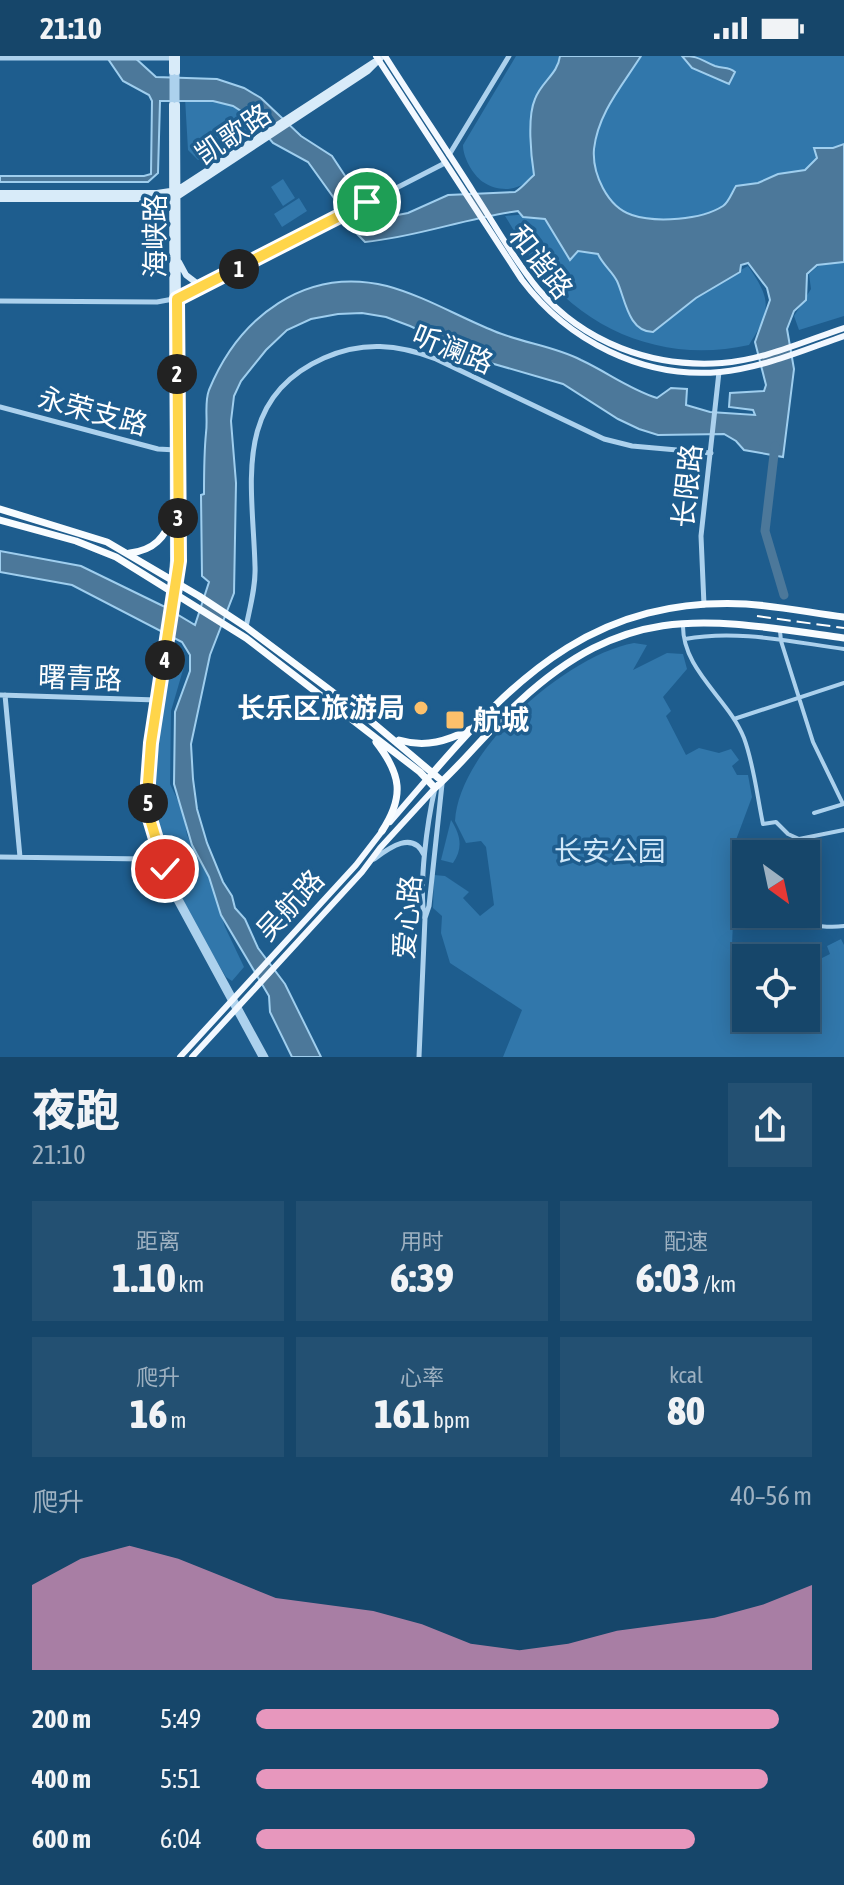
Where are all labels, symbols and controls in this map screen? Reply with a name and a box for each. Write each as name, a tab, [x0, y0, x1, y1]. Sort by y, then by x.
text: 21:10	[40, 11, 102, 45]
street label: 凯歌路	[189, 97, 277, 171]
pin	[333, 168, 401, 236]
icon: arrive	[345, 180, 389, 224]
street label: 海峡路	[139, 194, 171, 278]
street label: 和谐路	[503, 219, 579, 305]
pin: 1	[219, 249, 259, 289]
text: 1	[234, 256, 244, 282]
street label: 听澜路	[408, 318, 498, 380]
pin: 2	[157, 354, 197, 394]
text: 2	[172, 361, 182, 387]
street label: 永荣支路	[35, 381, 151, 441]
street label: 长限路	[667, 443, 707, 529]
pin: 3	[158, 498, 198, 538]
text: 3	[173, 505, 183, 531]
pin: 4	[145, 640, 185, 680]
text: 4	[160, 647, 170, 673]
street label: 曙青路	[37, 661, 123, 695]
place label: 长乐区旅游局	[237, 692, 405, 724]
marker: 长乐区旅游局	[412, 699, 430, 717]
place label: 航城	[473, 704, 529, 736]
marker: 航城	[444, 709, 466, 731]
pin: 5	[128, 783, 168, 823]
text: 5	[143, 790, 153, 816]
pin	[131, 835, 199, 903]
park label: 长安公园	[554, 835, 666, 867]
north arrow	[732, 840, 820, 928]
map controls	[732, 840, 820, 1032]
icon: check	[143, 847, 187, 891]
street label: 吴航路	[250, 863, 330, 947]
street label: 爱心路	[387, 874, 427, 960]
button: locate	[732, 944, 820, 1032]
button: share	[728, 1083, 812, 1167]
text: 夜跑	[32, 1085, 120, 1135]
text: 21:10	[32, 1140, 86, 1170]
text: 距离	[136, 1228, 180, 1254]
text: 用时	[400, 1228, 444, 1254]
text: 配速	[664, 1228, 708, 1254]
text: 1.10	[112, 1255, 175, 1300]
text: 6:39	[390, 1255, 454, 1300]
text: 6:03	[636, 1255, 700, 1300]
text: km	[175, 1271, 204, 1297]
text: /km	[700, 1271, 736, 1297]
text: kcal	[669, 1362, 703, 1388]
text: 爬升	[136, 1364, 180, 1390]
text: 心率	[400, 1364, 444, 1390]
text: 80	[667, 1388, 705, 1433]
text: 16	[130, 1391, 167, 1436]
text: 161	[374, 1391, 430, 1436]
text: m	[167, 1407, 186, 1433]
text: bpm	[430, 1407, 470, 1433]
text: 40–56 m	[730, 1481, 812, 1511]
text: 爬升	[32, 1487, 84, 1517]
text: 200 m	[32, 1704, 91, 1734]
text: 5:49	[160, 1704, 201, 1734]
text: 400 m	[32, 1764, 91, 1794]
text: 5:51	[160, 1764, 201, 1794]
text: 600 m	[32, 1824, 91, 1854]
text: 6:04	[160, 1824, 202, 1854]

